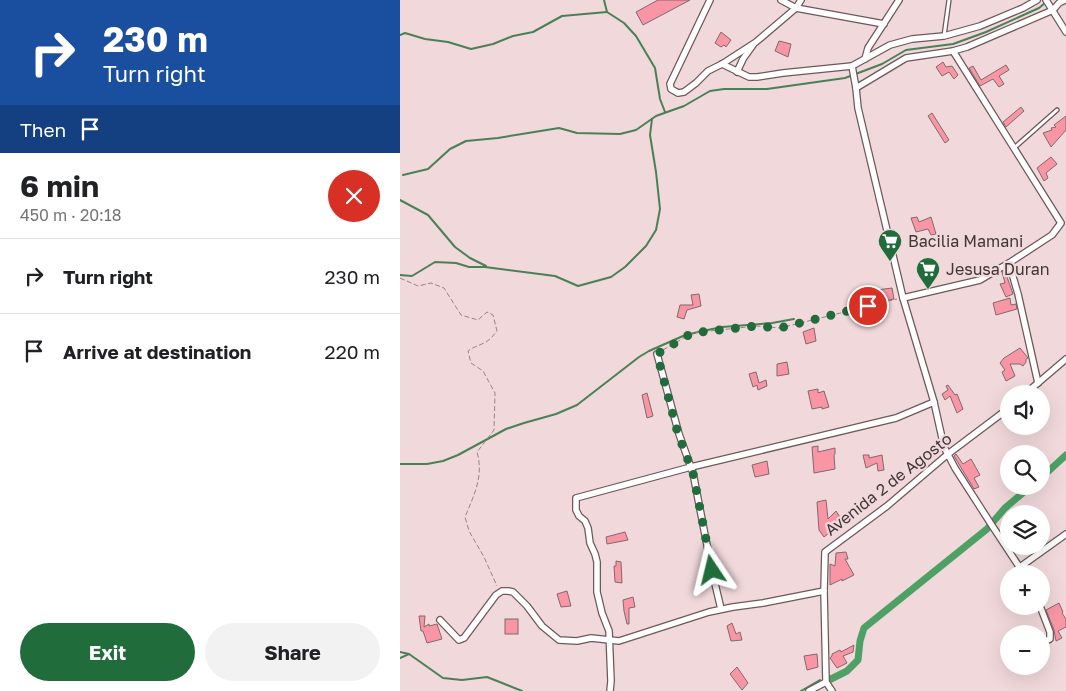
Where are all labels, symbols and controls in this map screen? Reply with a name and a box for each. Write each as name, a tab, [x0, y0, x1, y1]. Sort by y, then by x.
text: 230 m	[103, 18, 208, 60]
icon: right	[20, 20, 85, 85]
text: Turn right	[103, 60, 206, 87]
icon: arrive	[76, 115, 104, 143]
text: Then	[20, 118, 66, 141]
text: 6 min	[20, 168, 99, 204]
button: close	[328, 170, 380, 222]
text: 450 m · 20:18	[20, 205, 121, 225]
supermarket icon: Bacilia Mamani	[877, 228, 903, 262]
place label: Bacilia Mamani	[908, 231, 1023, 251]
supermarket icon: Jesusa Duran	[915, 256, 941, 290]
place label: Jesusa Duran	[946, 259, 1050, 279]
icon: right	[20, 262, 48, 290]
text: Turn right	[63, 265, 153, 288]
text: 230 m	[325, 265, 380, 288]
pin	[847, 285, 889, 327]
icon: arrive	[854, 292, 882, 320]
icon: arrive	[20, 337, 48, 365]
text: Arrive at destination	[63, 340, 251, 363]
text: 220 m	[325, 340, 380, 363]
map controls	[1000, 385, 1050, 675]
button: sound	[1000, 385, 1050, 435]
street label: Avenida 2 de Agosto	[821, 428, 955, 540]
button: search	[1000, 445, 1050, 495]
button: layers	[1000, 505, 1050, 555]
position arrow	[685, 543, 737, 595]
button: +	[1000, 565, 1050, 615]
button: Exit	[20, 623, 195, 681]
button: Share	[205, 623, 380, 681]
button: −	[1000, 625, 1050, 675]

